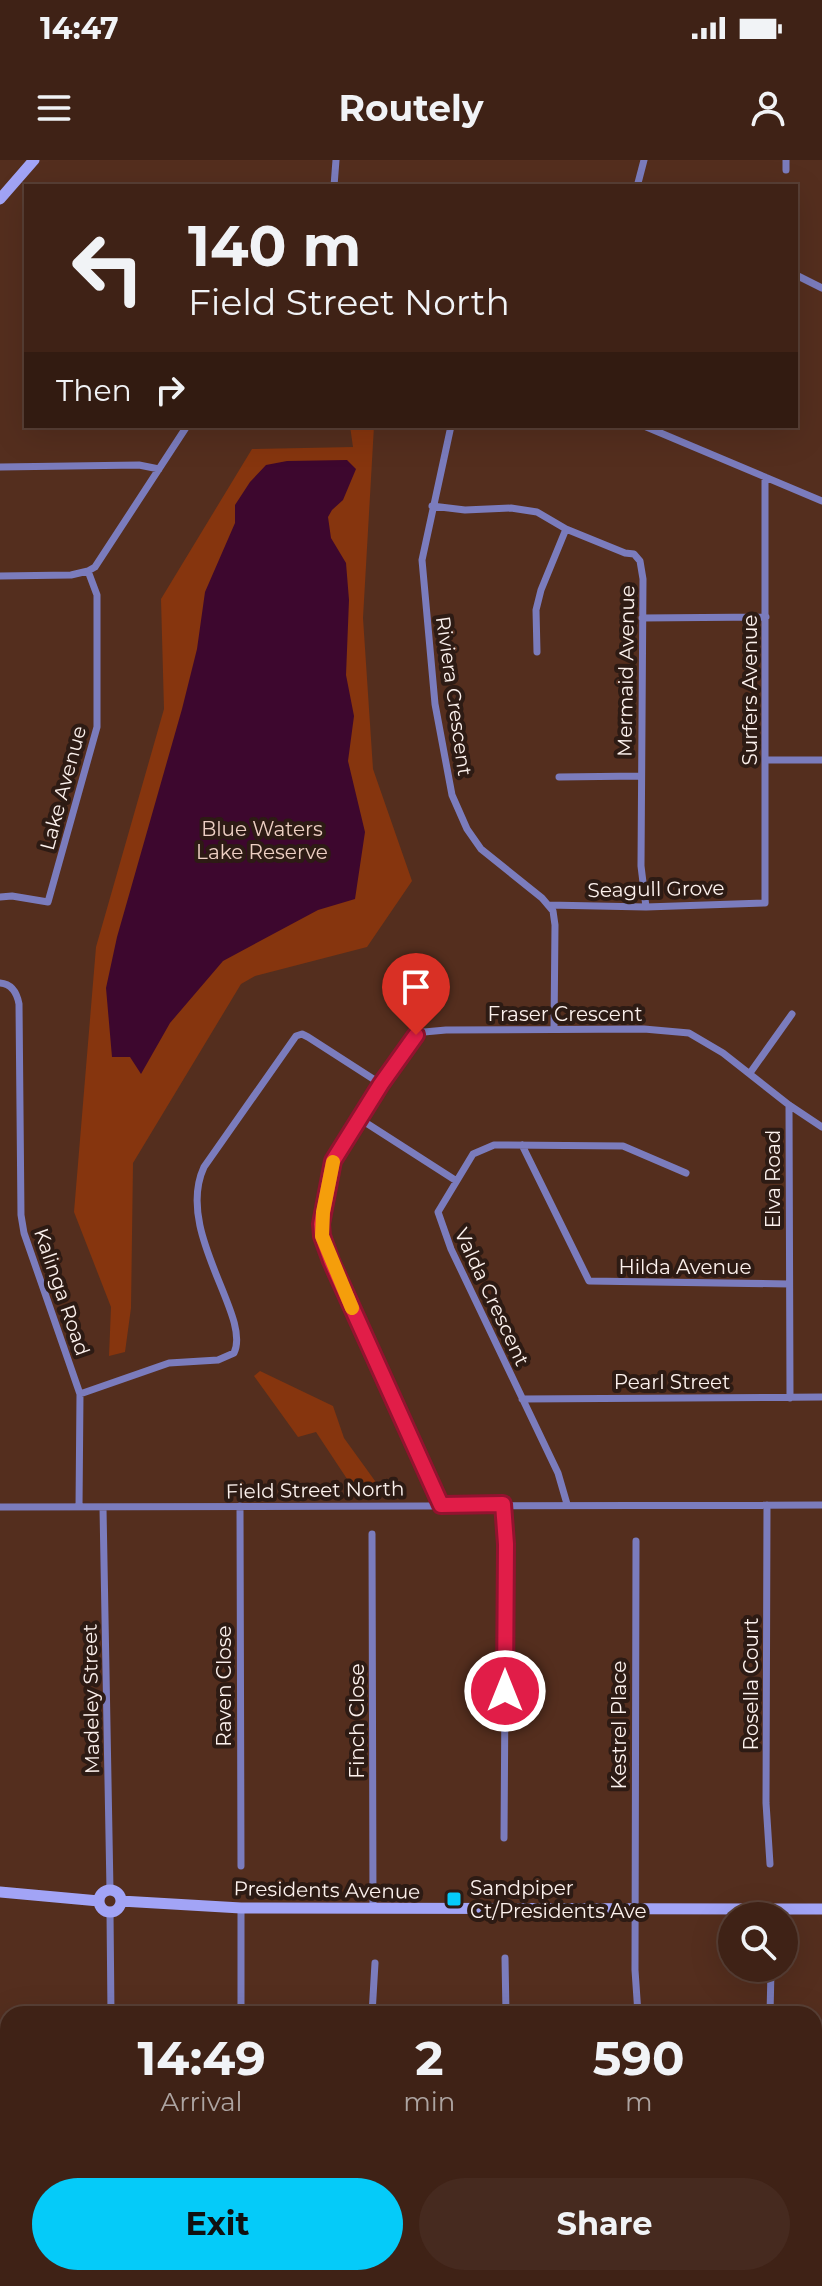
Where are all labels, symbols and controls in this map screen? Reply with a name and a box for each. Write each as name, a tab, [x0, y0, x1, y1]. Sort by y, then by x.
text: 14:47	[40, 10, 119, 47]
icon: menu	[32, 86, 76, 130]
text: Routely	[339, 86, 483, 130]
icon: person	[746, 86, 790, 130]
text: 140 m	[188, 212, 361, 280]
icon: left	[56, 216, 160, 320]
text: Field Street North	[188, 280, 510, 324]
icon: right	[148, 368, 192, 412]
text: Then	[56, 372, 132, 409]
street label: Mermaid Avenue	[613, 585, 639, 757]
street label: Riviera Crescent	[431, 615, 477, 777]
street label: Surfers Avenue	[738, 615, 762, 765]
street label: Lake Avenue	[35, 723, 91, 853]
park label: Blue Waters Lake Reserve	[196, 817, 328, 864]
street label: Seagull Grove	[587, 876, 725, 902]
pin	[382, 953, 450, 1035]
icon: arrive	[394, 965, 438, 1009]
street label: Fraser Crescent	[487, 1002, 643, 1026]
street label: Elva Road	[761, 1130, 785, 1228]
street label: Valda Crescent	[450, 1224, 534, 1370]
street label: Kalinga Road	[29, 1225, 95, 1359]
street label: Hilda Avenue	[618, 1255, 752, 1279]
street label: Pearl Street	[614, 1370, 730, 1394]
street label: Field Street North	[225, 1476, 405, 1504]
street label: Rosella Court	[739, 1618, 763, 1750]
street label: Madeley Street	[78, 1624, 104, 1774]
street label: Raven Close	[212, 1625, 236, 1747]
position arrow	[463, 1649, 547, 1733]
street label: Kestrel Place	[607, 1661, 631, 1789]
street label: Finch Close	[345, 1663, 369, 1779]
street label: Presidents Avenue	[233, 1876, 421, 1904]
place label: Sandpiper Ct/Presidents Ave	[470, 1876, 647, 1923]
marker: Sandpiper Ct/Presidents Ave	[445, 1890, 463, 1908]
map controls	[718, 1902, 798, 1982]
button: search	[718, 1902, 798, 1982]
text: 14:49	[137, 2029, 266, 2087]
text: 2	[415, 2029, 443, 2087]
text: 590	[593, 2029, 685, 2087]
text: Arrival	[161, 2086, 243, 2118]
text: min	[403, 2086, 455, 2118]
text: m	[625, 2086, 652, 2118]
button: Exit	[32, 2178, 403, 2270]
button: Share	[419, 2178, 790, 2270]

